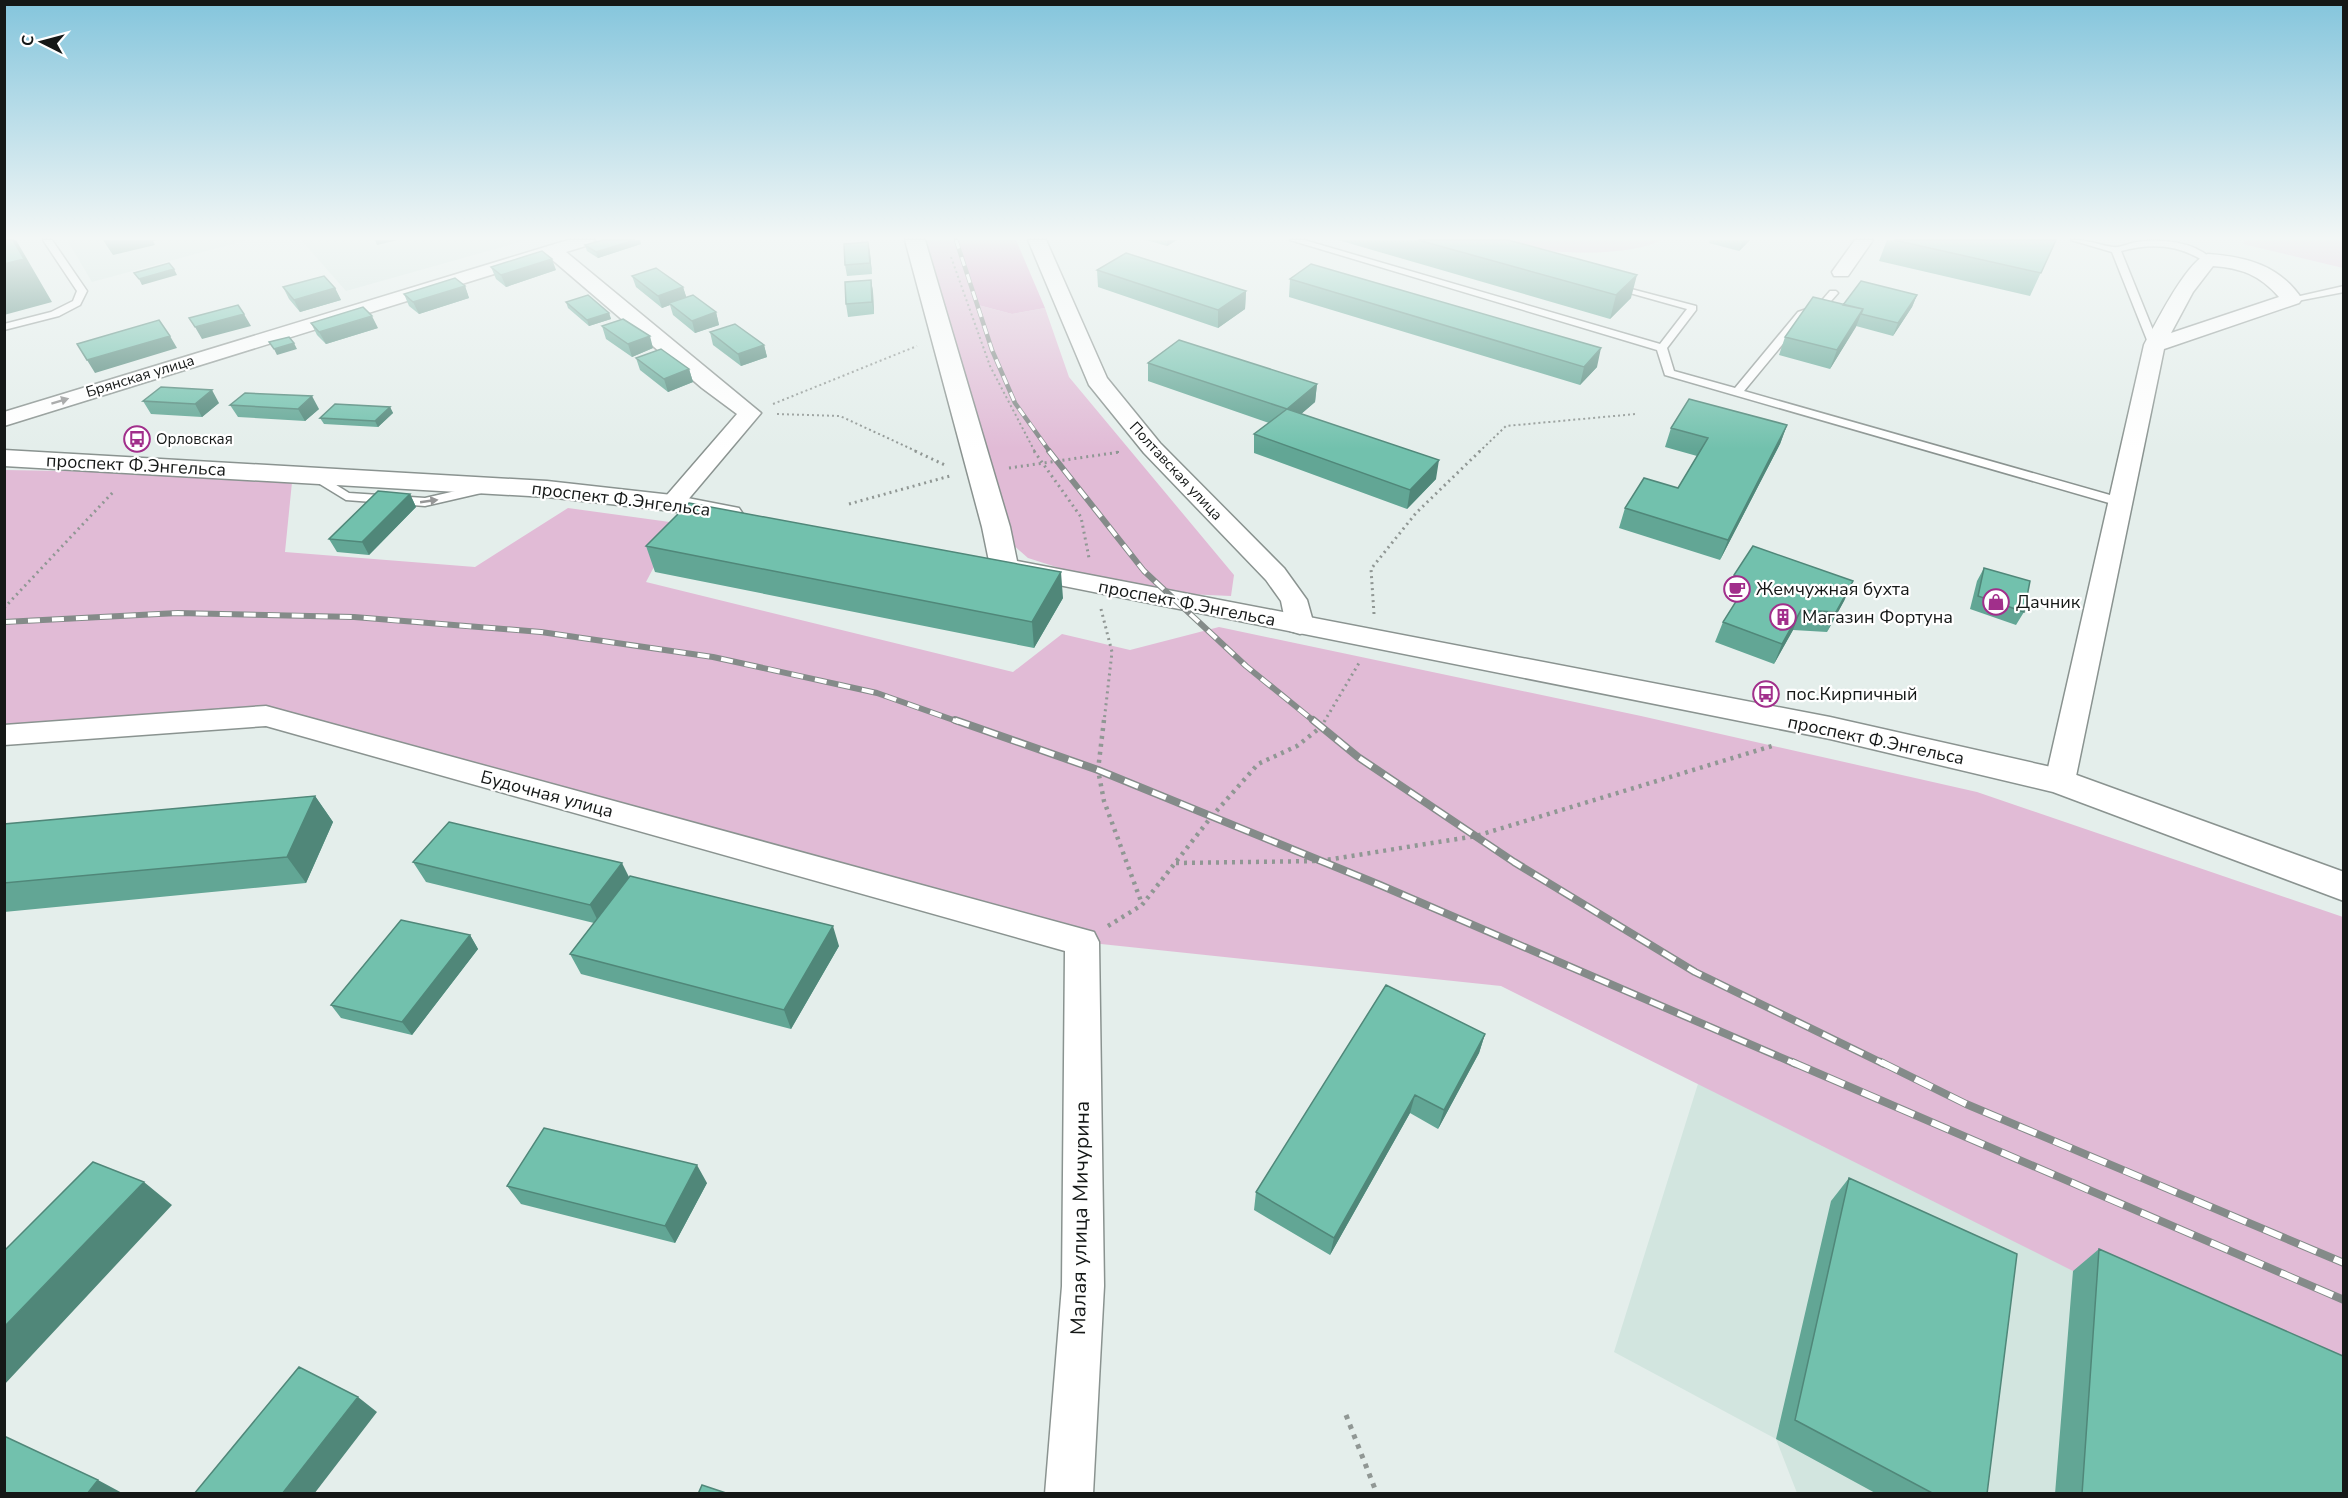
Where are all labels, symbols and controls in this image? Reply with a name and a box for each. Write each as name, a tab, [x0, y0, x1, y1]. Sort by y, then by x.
north arrow	[12, 12, 72, 72]
text: С	[17, 34, 40, 47]
street label: Брянская улица	[83, 350, 197, 402]
one-way arrow	[51, 396, 69, 405]
street label: Полтавская улица	[1125, 417, 1227, 525]
bus stop icon: Орловская	[122, 424, 152, 454]
place label: Орловская	[156, 429, 233, 449]
street label: проспект Ф.Энгельса	[45, 448, 227, 482]
street label: проспект Ф.Энгельса	[530, 476, 712, 522]
one-way arrow	[419, 496, 438, 505]
street label: проспект Ф.Энгельса	[1096, 574, 1278, 632]
cafe icon: Жемчужная бухта	[1722, 574, 1752, 604]
place label: Жемчужная бухта	[1756, 577, 1910, 601]
shop icon: Дачник	[1981, 587, 2011, 617]
place label: Дачник	[2016, 590, 2081, 614]
building icon: Магазин Фортуна	[1768, 602, 1798, 632]
place label: Магазин Фортуна	[1802, 605, 1953, 629]
bus stop icon: пос.Кирпичный	[1751, 679, 1781, 709]
place label: пос.Кирпичный	[1786, 682, 1917, 706]
street label: проспект Ф.Энгельса	[1785, 710, 1967, 770]
street label: Будочная улица	[478, 765, 616, 823]
street label: Малая улица Мичурина	[1064, 1101, 1096, 1335]

